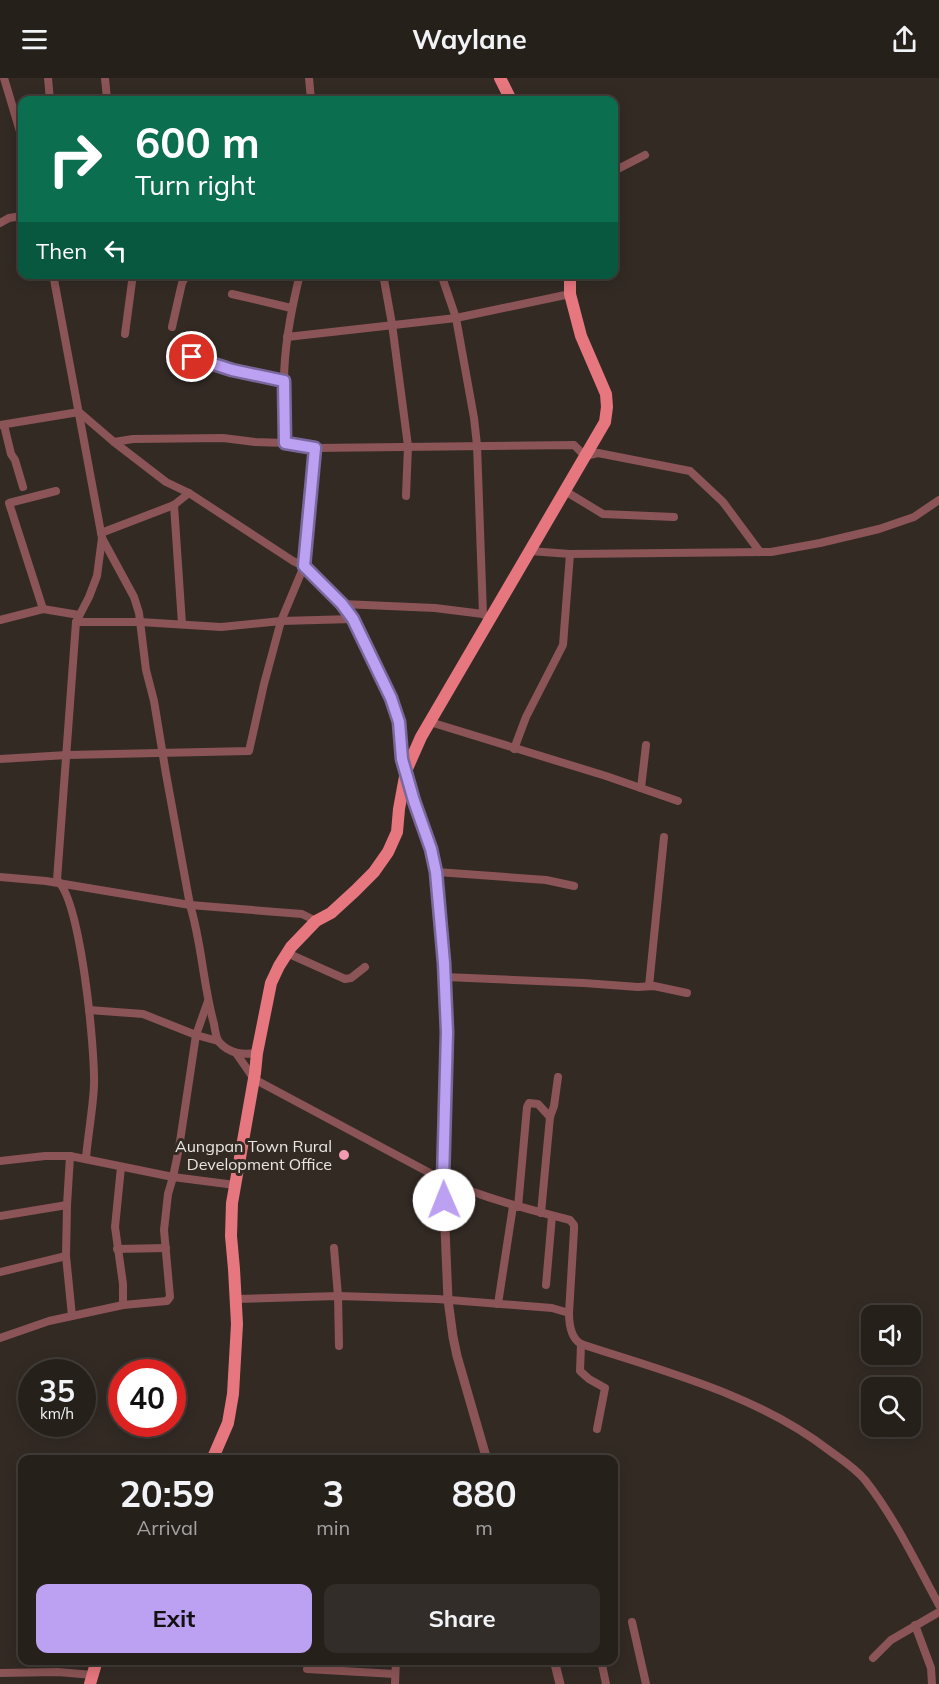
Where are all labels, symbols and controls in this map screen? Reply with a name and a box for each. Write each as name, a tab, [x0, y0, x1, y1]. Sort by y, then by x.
text: Waylane	[412, 22, 527, 56]
icon: menu	[18, 23, 51, 56]
icon: share	[888, 23, 921, 56]
text: 600 m	[135, 116, 260, 169]
icon: right	[36, 120, 114, 198]
text: Turn right	[135, 168, 255, 202]
icon: left	[99, 234, 132, 267]
text: Then	[36, 237, 87, 265]
pin	[166, 331, 217, 382]
icon: arrive	[175, 340, 208, 373]
place label: Aungpan Town Rural Development Office	[175, 1136, 332, 1174]
marker: Aungpan Town Rural Development Office	[337, 1148, 351, 1162]
position arrow	[412, 1168, 476, 1232]
map controls	[861, 1305, 921, 1437]
button: sound	[861, 1305, 921, 1365]
speed limit sign: 40	[108, 1359, 186, 1437]
text: 35	[39, 1372, 75, 1410]
button: search	[861, 1377, 921, 1437]
text: km/h	[40, 1404, 74, 1423]
text: 20:59	[119, 1471, 215, 1516]
text: 3	[322, 1471, 344, 1516]
text: 880	[452, 1471, 517, 1516]
text: Arrival	[137, 1515, 198, 1540]
text: min	[316, 1515, 350, 1540]
text: m	[475, 1515, 493, 1540]
button: Exit	[36, 1584, 312, 1653]
button: Share	[324, 1584, 600, 1653]

